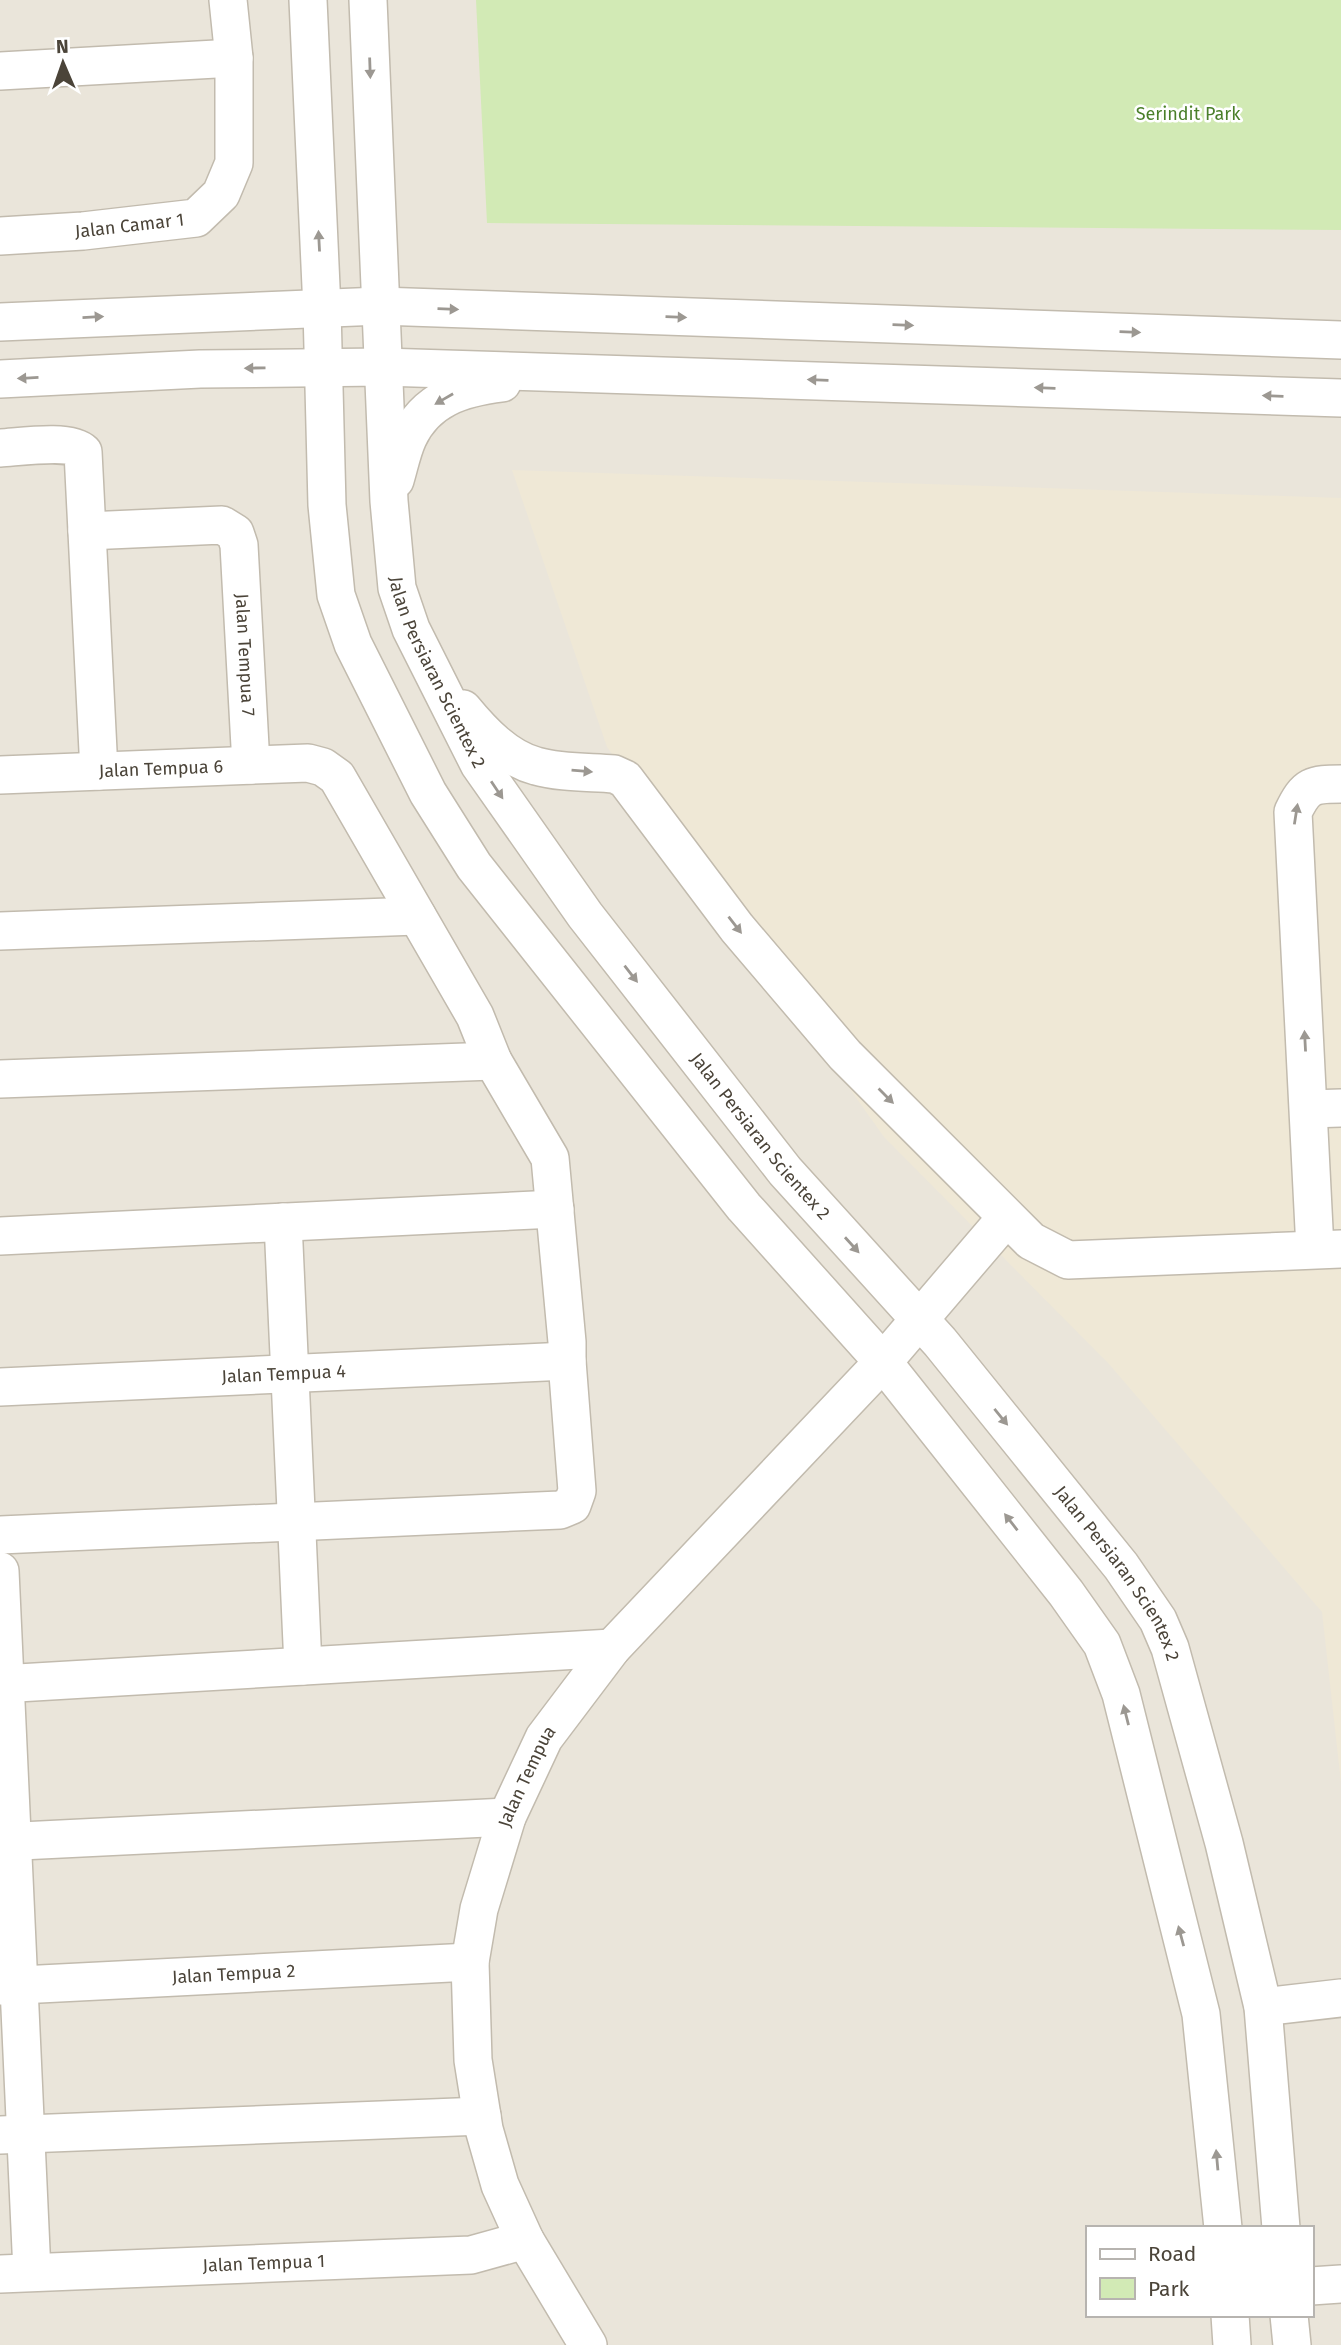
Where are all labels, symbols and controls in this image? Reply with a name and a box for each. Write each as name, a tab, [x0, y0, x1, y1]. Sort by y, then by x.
north arrow	[28, 28, 98, 98]
text: N	[56, 35, 69, 58]
one-way arrow	[365, 57, 376, 79]
park label: Serindit Park	[1136, 103, 1241, 125]
street label: Jalan Camar 1	[74, 208, 185, 242]
one-way arrow	[314, 230, 325, 252]
one-way arrow	[437, 303, 459, 314]
one-way arrow	[665, 311, 687, 322]
one-way arrow	[82, 312, 104, 323]
one-way arrow	[892, 319, 914, 330]
one-way arrow	[1120, 327, 1142, 338]
one-way arrow	[244, 362, 266, 374]
one-way arrow	[16, 372, 38, 383]
one-way arrow	[807, 375, 829, 386]
one-way arrow	[1034, 382, 1056, 394]
one-way arrow	[1262, 390, 1284, 401]
one-way arrow	[435, 393, 454, 405]
street label: Jalan Persiaran Scientex 2	[385, 576, 490, 772]
street label: Jalan Tempua 7	[231, 593, 259, 717]
street label: Jalan Tempua 6	[98, 755, 223, 782]
one-way arrow	[571, 766, 593, 777]
one-way arrow	[490, 781, 504, 799]
one-way arrow	[1291, 803, 1302, 825]
one-way arrow	[728, 916, 742, 934]
one-way arrow	[623, 965, 637, 983]
one-way arrow	[1299, 1030, 1310, 1052]
street label: Jalan Persiaran Scientex 2	[686, 1048, 835, 1224]
one-way arrow	[877, 1087, 894, 1104]
one-way arrow	[843, 1237, 859, 1254]
street label: Jalan Tempua 4	[221, 1360, 347, 1388]
one-way arrow	[993, 1408, 1007, 1426]
street label: Jalan Persiaran Scientex 2	[1050, 1481, 1184, 1664]
one-way arrow	[1003, 1514, 1018, 1532]
one-way arrow	[1120, 1704, 1131, 1726]
street label: Jalan Tempua	[494, 1721, 561, 1830]
one-way arrow	[1175, 1925, 1186, 1947]
street label: Jalan Tempua 2	[171, 1960, 296, 1988]
one-way arrow	[1212, 2149, 1223, 2171]
legend	[1086, 2226, 1313, 2317]
text: Road	[1148, 2241, 1196, 2267]
street label: Jalan Tempua 1	[202, 2250, 325, 2277]
text: Park	[1148, 2276, 1190, 2302]

